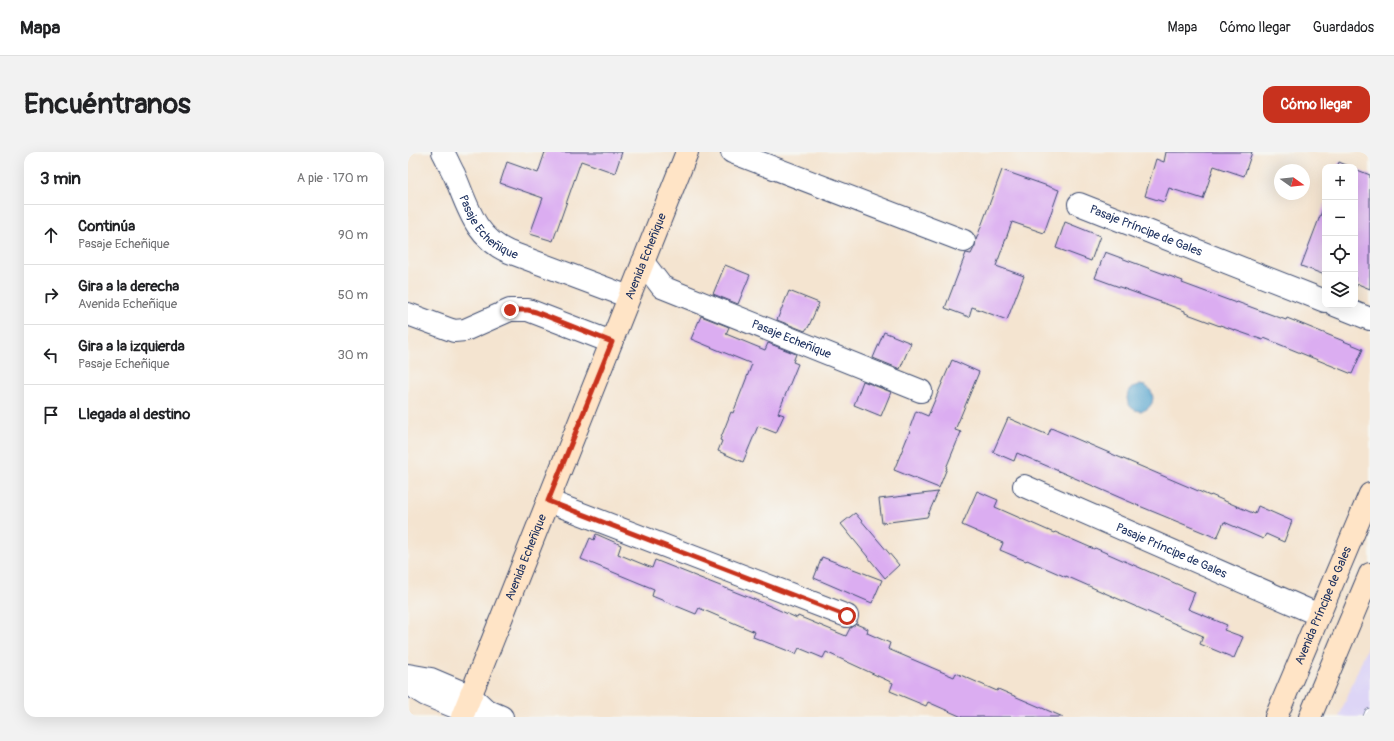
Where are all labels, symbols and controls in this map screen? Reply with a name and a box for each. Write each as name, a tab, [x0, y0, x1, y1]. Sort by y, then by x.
text: Mapa	[20, 16, 60, 40]
text: Mapa	[1168, 19, 1197, 36]
text: Cómo llegar	[1219, 19, 1291, 36]
text: Guardados	[1313, 19, 1374, 36]
button: Cómo llegar	[1263, 86, 1370, 123]
text: Encuéntranos	[24, 87, 191, 122]
north arrow	[1274, 164, 1310, 200]
map controls	[1322, 164, 1358, 308]
button: +	[1322, 164, 1358, 200]
text: 3 min	[40, 168, 81, 189]
text: A pie · 170 m	[297, 170, 368, 186]
street label: Pasaje Echeñique	[455, 193, 520, 263]
button: −	[1322, 200, 1358, 236]
street label: Pasaje Príncipe de Gales	[1087, 202, 1205, 260]
street label: Avenida Echeñique	[622, 211, 670, 302]
text: Continúa	[78, 217, 135, 236]
icon: ahead	[40, 224, 62, 246]
text: 90 m	[338, 227, 368, 243]
text: Pasaje Echeñique	[78, 236, 169, 252]
button: locate	[1322, 236, 1358, 272]
button: layers	[1322, 272, 1358, 308]
text: Gira a la derecha	[78, 277, 179, 296]
icon: right	[40, 284, 62, 306]
text: 50 m	[338, 287, 368, 303]
text: Avenida Echeñique	[78, 296, 177, 312]
route end	[501, 301, 519, 319]
street label: Pasaje Echeñique	[749, 317, 833, 362]
text: Gira a la izquierda	[78, 337, 185, 356]
icon: left	[40, 344, 62, 366]
text: 30 m	[338, 347, 368, 363]
text: Pasaje Echeñique	[78, 356, 169, 372]
icon: arrive	[40, 404, 62, 426]
text: Llegada al destino	[78, 405, 190, 424]
street label: Avenida Echeñique	[502, 512, 550, 603]
street label: Pasaje Príncipe de Gales	[1114, 520, 1230, 582]
street label: Avenida Príncipe de Gales	[1292, 544, 1355, 667]
route start	[838, 607, 856, 625]

